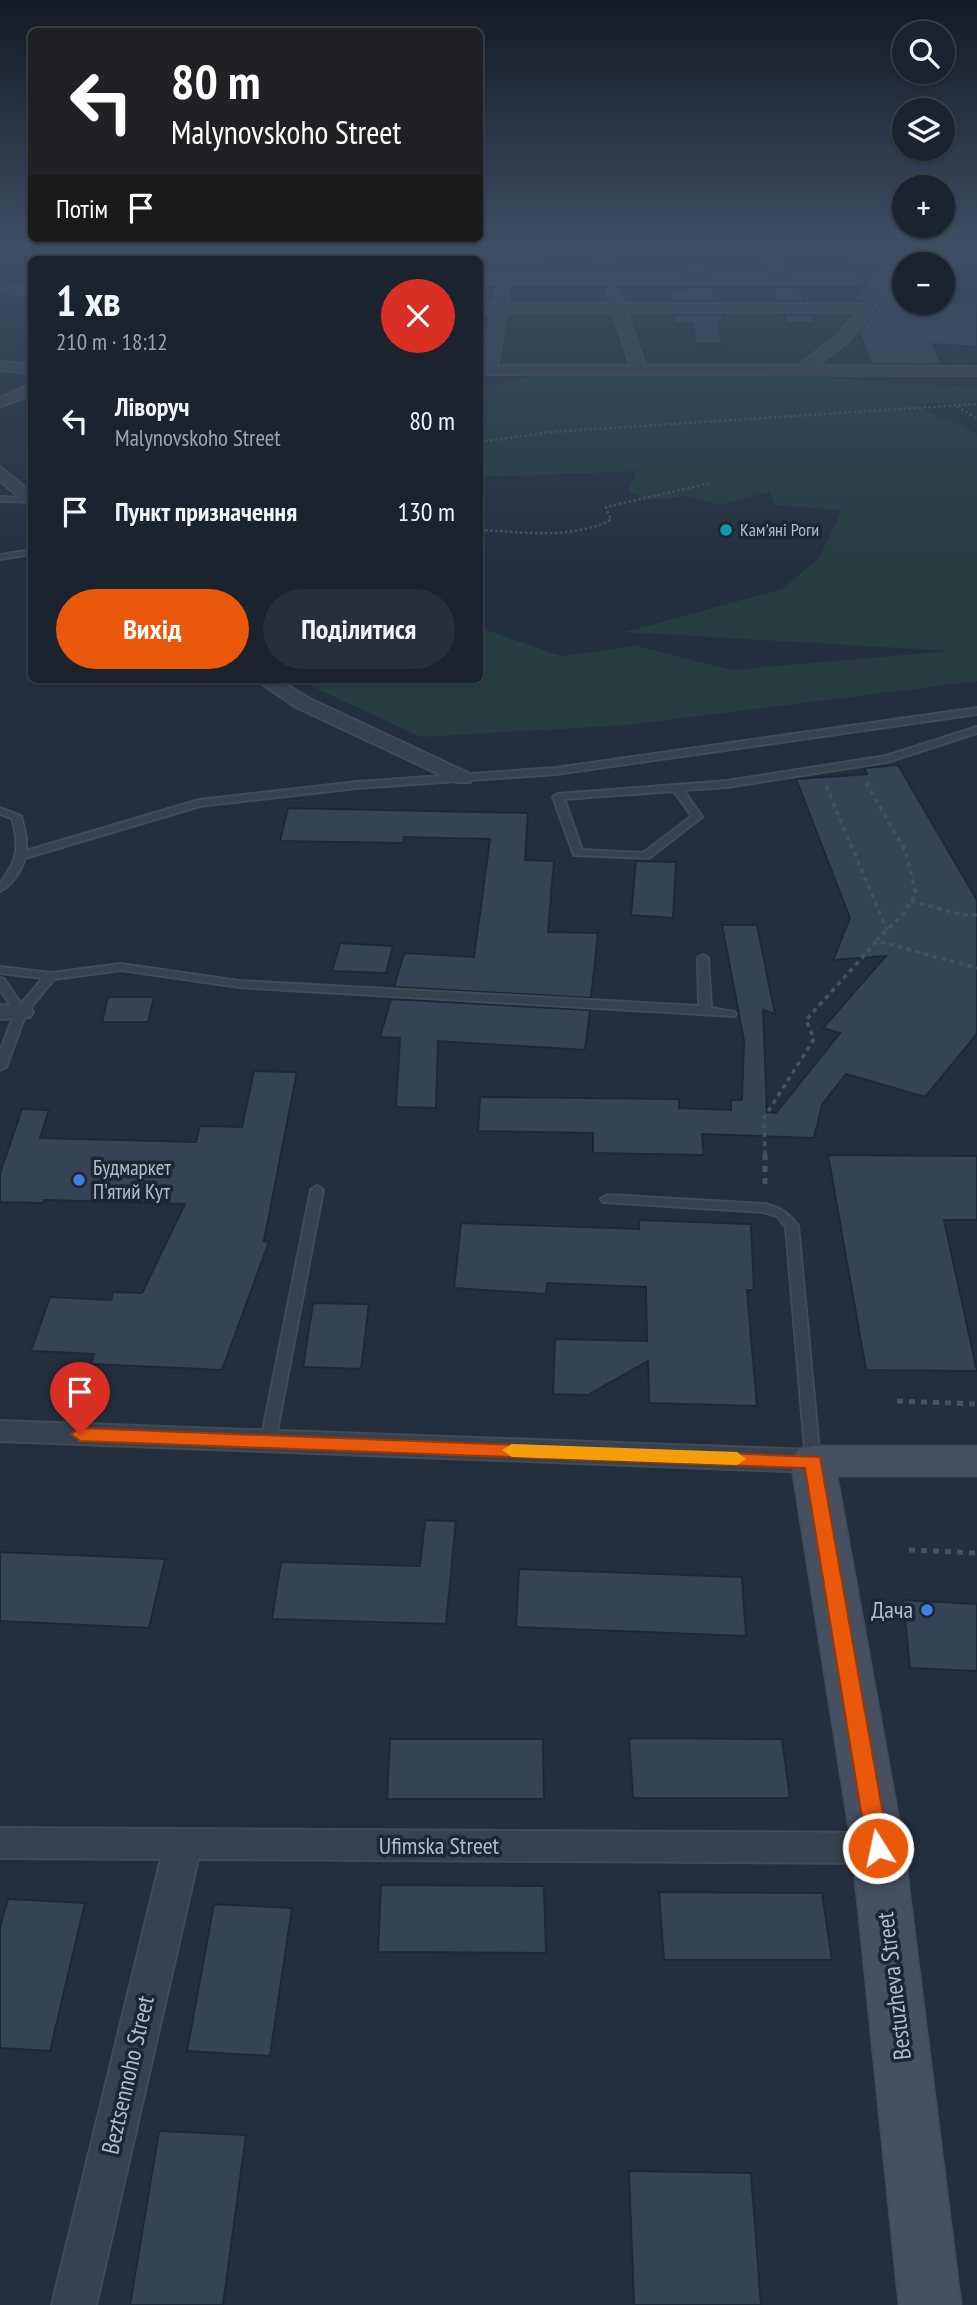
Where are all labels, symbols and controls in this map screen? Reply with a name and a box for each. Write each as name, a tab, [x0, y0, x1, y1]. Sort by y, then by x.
map controls	[892, 21, 955, 315]
button: search	[892, 21, 955, 84]
text: 80 m	[171, 49, 260, 113]
icon: left	[56, 56, 147, 147]
button: layers	[892, 98, 955, 161]
text: Malynovskoho Street	[171, 111, 401, 153]
button: +	[892, 175, 955, 238]
icon: arrive	[122, 189, 160, 227]
text: Потім	[56, 192, 108, 225]
button: −	[892, 252, 955, 315]
text: 1 хв	[56, 273, 121, 328]
button: close	[381, 279, 455, 353]
text: 210 m · 18:12	[56, 327, 168, 356]
text: Ліворуч	[115, 390, 189, 423]
icon: left	[56, 402, 94, 440]
text: 80 m	[409, 404, 455, 437]
text: Malynovskoho Street	[115, 423, 281, 452]
icon: arrive	[56, 493, 94, 531]
text: Пункт призначення	[115, 495, 297, 528]
text: 130 m	[397, 495, 455, 528]
place label: Кам'яні Роги	[740, 518, 819, 541]
marker: Кам'яні Роги	[718, 522, 734, 538]
button: Вихід	[56, 589, 249, 669]
button: Поділитися	[263, 589, 455, 669]
place label: Будмаркет П'ятий Кут	[93, 1154, 171, 1205]
marker: Будмаркет П'ятий Кут	[71, 1172, 87, 1188]
pin	[50, 1362, 110, 1434]
icon: arrive	[61, 1373, 99, 1411]
place label: Дача	[871, 1594, 913, 1625]
marker: Дача	[919, 1602, 935, 1618]
position arrow	[841, 1811, 915, 1885]
street label: Ufimska Street	[379, 1830, 500, 1861]
street label: Bestuzheva Street	[869, 1910, 918, 2062]
street label: Beztsennoho Street	[94, 1992, 161, 2157]

